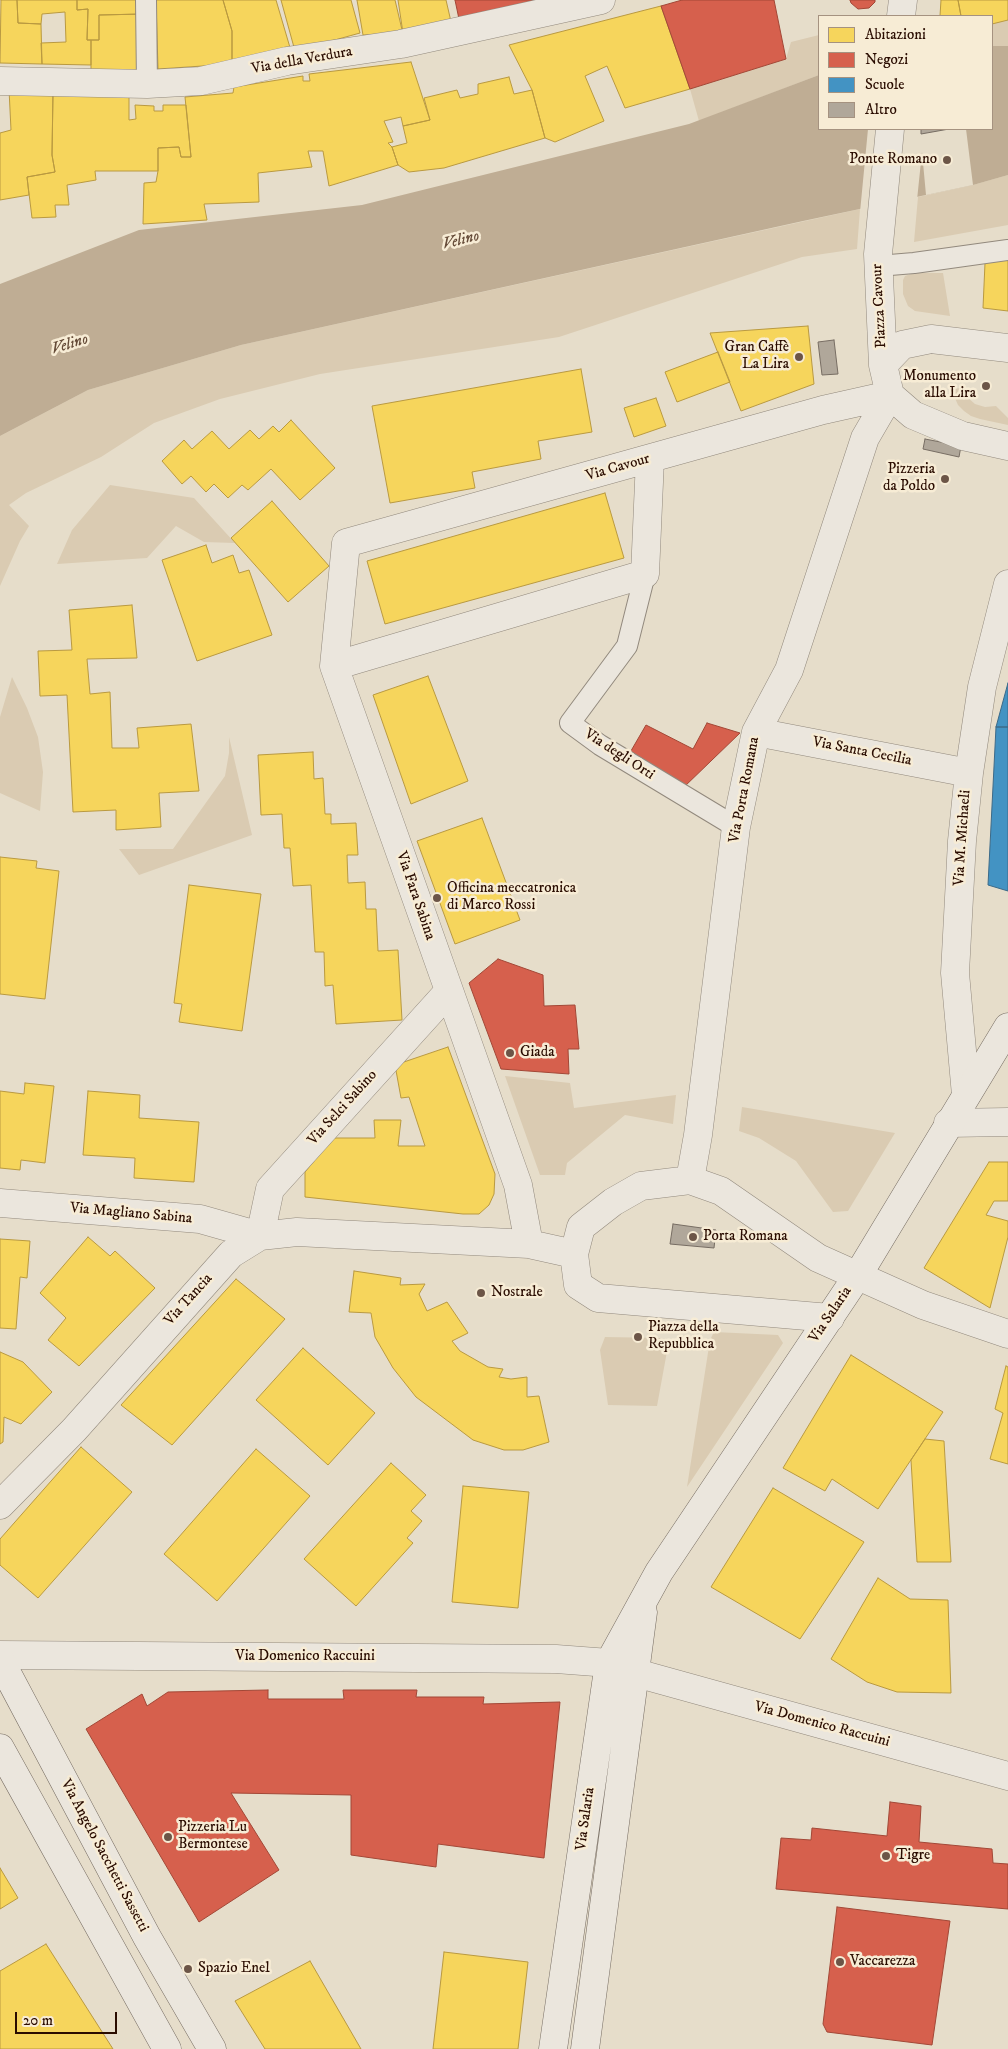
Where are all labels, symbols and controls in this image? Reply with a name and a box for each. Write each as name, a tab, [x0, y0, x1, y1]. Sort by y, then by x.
legend	[818, 15, 993, 130]
text: Abitazioni	[865, 25, 926, 44]
street label: Via della Verdura	[250, 43, 354, 79]
text: Negozi	[865, 50, 908, 69]
text: Scuole	[865, 75, 904, 94]
text: Altro	[865, 100, 897, 119]
place label: Ponte Romano	[849, 151, 937, 169]
marker: Ponte Romano	[941, 154, 953, 166]
water label: Velino	[441, 227, 481, 255]
street label: Piazza Cavour	[869, 263, 891, 349]
water label: Velino	[49, 330, 91, 360]
place label: Gran Caffè La Lira	[725, 339, 789, 374]
marker: Gran Caffè La Lira	[793, 351, 805, 363]
place label: Monumento alla Lira	[903, 368, 976, 403]
marker: Monumento alla Lira	[980, 380, 992, 392]
street label: Via Cavour	[584, 450, 652, 486]
place label: Pizzeria da Poldo	[883, 461, 935, 496]
marker: Pizzeria da Poldo	[939, 473, 951, 485]
street label: Via degli Orti	[580, 726, 658, 784]
street label: Via Santa Cecilia	[811, 734, 913, 770]
street label: Via Porta Romana	[726, 735, 764, 845]
street label: Via M. Michaeli	[951, 789, 975, 887]
street label: Via Fara Sabina	[391, 849, 439, 943]
place label: Officina meccatronica di Marco Rossi	[447, 880, 576, 915]
marker: Officina meccatronica di Marco Rossi	[431, 892, 443, 904]
place label: Giada	[520, 1044, 555, 1062]
marker: Giada	[504, 1047, 516, 1059]
street label: Via Selci Sabino	[304, 1067, 382, 1149]
street label: Via Magliano Sabina	[69, 1200, 193, 1228]
place label: Porta Romana	[703, 1228, 788, 1246]
marker: Porta Romana	[687, 1231, 699, 1243]
street label: Via Tancia	[161, 1270, 217, 1330]
place label: Nostrale	[491, 1284, 543, 1302]
street label: Via Salaria	[806, 1284, 856, 1346]
marker: Nostrale	[475, 1287, 487, 1299]
place label: Piazza della Repubblica	[648, 1319, 719, 1354]
marker: Piazza della Repubblica	[632, 1331, 644, 1343]
street label: Via Domenico Raccuini	[235, 1648, 375, 1666]
street label: Via Domenico Raccuini	[752, 1698, 892, 1752]
street label: Via Angelo Sacchetti Sassetti	[56, 1776, 152, 1936]
street label: Via Salaria	[573, 1786, 599, 1852]
place label: Pizzeria Lu Bermontese	[178, 1819, 248, 1854]
marker: Pizzeria Lu Bermontese	[162, 1831, 174, 1843]
place label: Tigre	[896, 1847, 930, 1865]
marker: Tigre	[880, 1850, 892, 1862]
place label: Vaccarezza	[850, 1953, 915, 1971]
marker: Vaccarezza	[834, 1956, 846, 1968]
place label: Spazio Enel	[198, 1960, 270, 1978]
marker: Spazio Enel	[182, 1963, 194, 1975]
scale bar	[18, 2002, 120, 2034]
text: 20 m	[23, 2011, 53, 2030]

